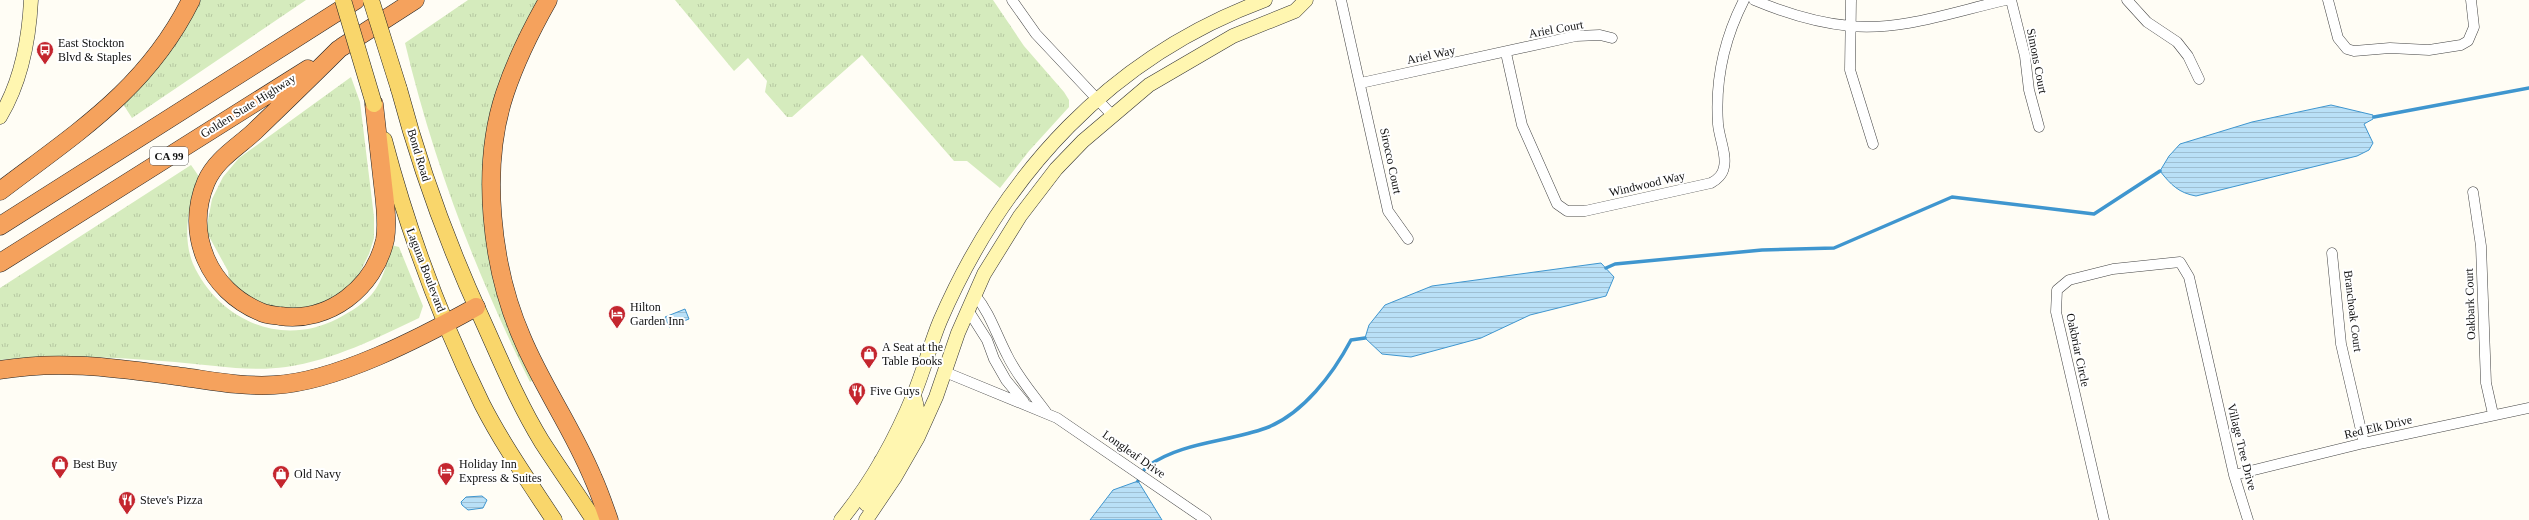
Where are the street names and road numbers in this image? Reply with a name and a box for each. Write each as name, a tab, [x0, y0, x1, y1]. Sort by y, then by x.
street label: Ariel Court	[1528, 17, 1585, 41]
street label: Simons Court	[2024, 27, 2050, 96]
street label: Ariel Way	[1406, 43, 1456, 67]
street label: Golden State Highway	[198, 71, 298, 141]
street label: Bond Road	[404, 127, 434, 183]
street label: Sirocco Court	[1377, 127, 1405, 196]
road number: CA 99	[150, 147, 188, 165]
street label: Windwood Way	[1608, 168, 1686, 200]
street label: Laguna Boulevard	[404, 226, 448, 314]
street label: Oakbark Court	[2462, 267, 2478, 340]
street label: Branchoak Court	[2341, 269, 2365, 353]
street label: Oakbriar Circle	[2063, 312, 2093, 388]
street label: Village Tree Drive	[2224, 402, 2260, 492]
street label: Red Elk Drive	[2343, 412, 2413, 442]
street label: Longleaf Drive	[1100, 427, 1168, 481]

